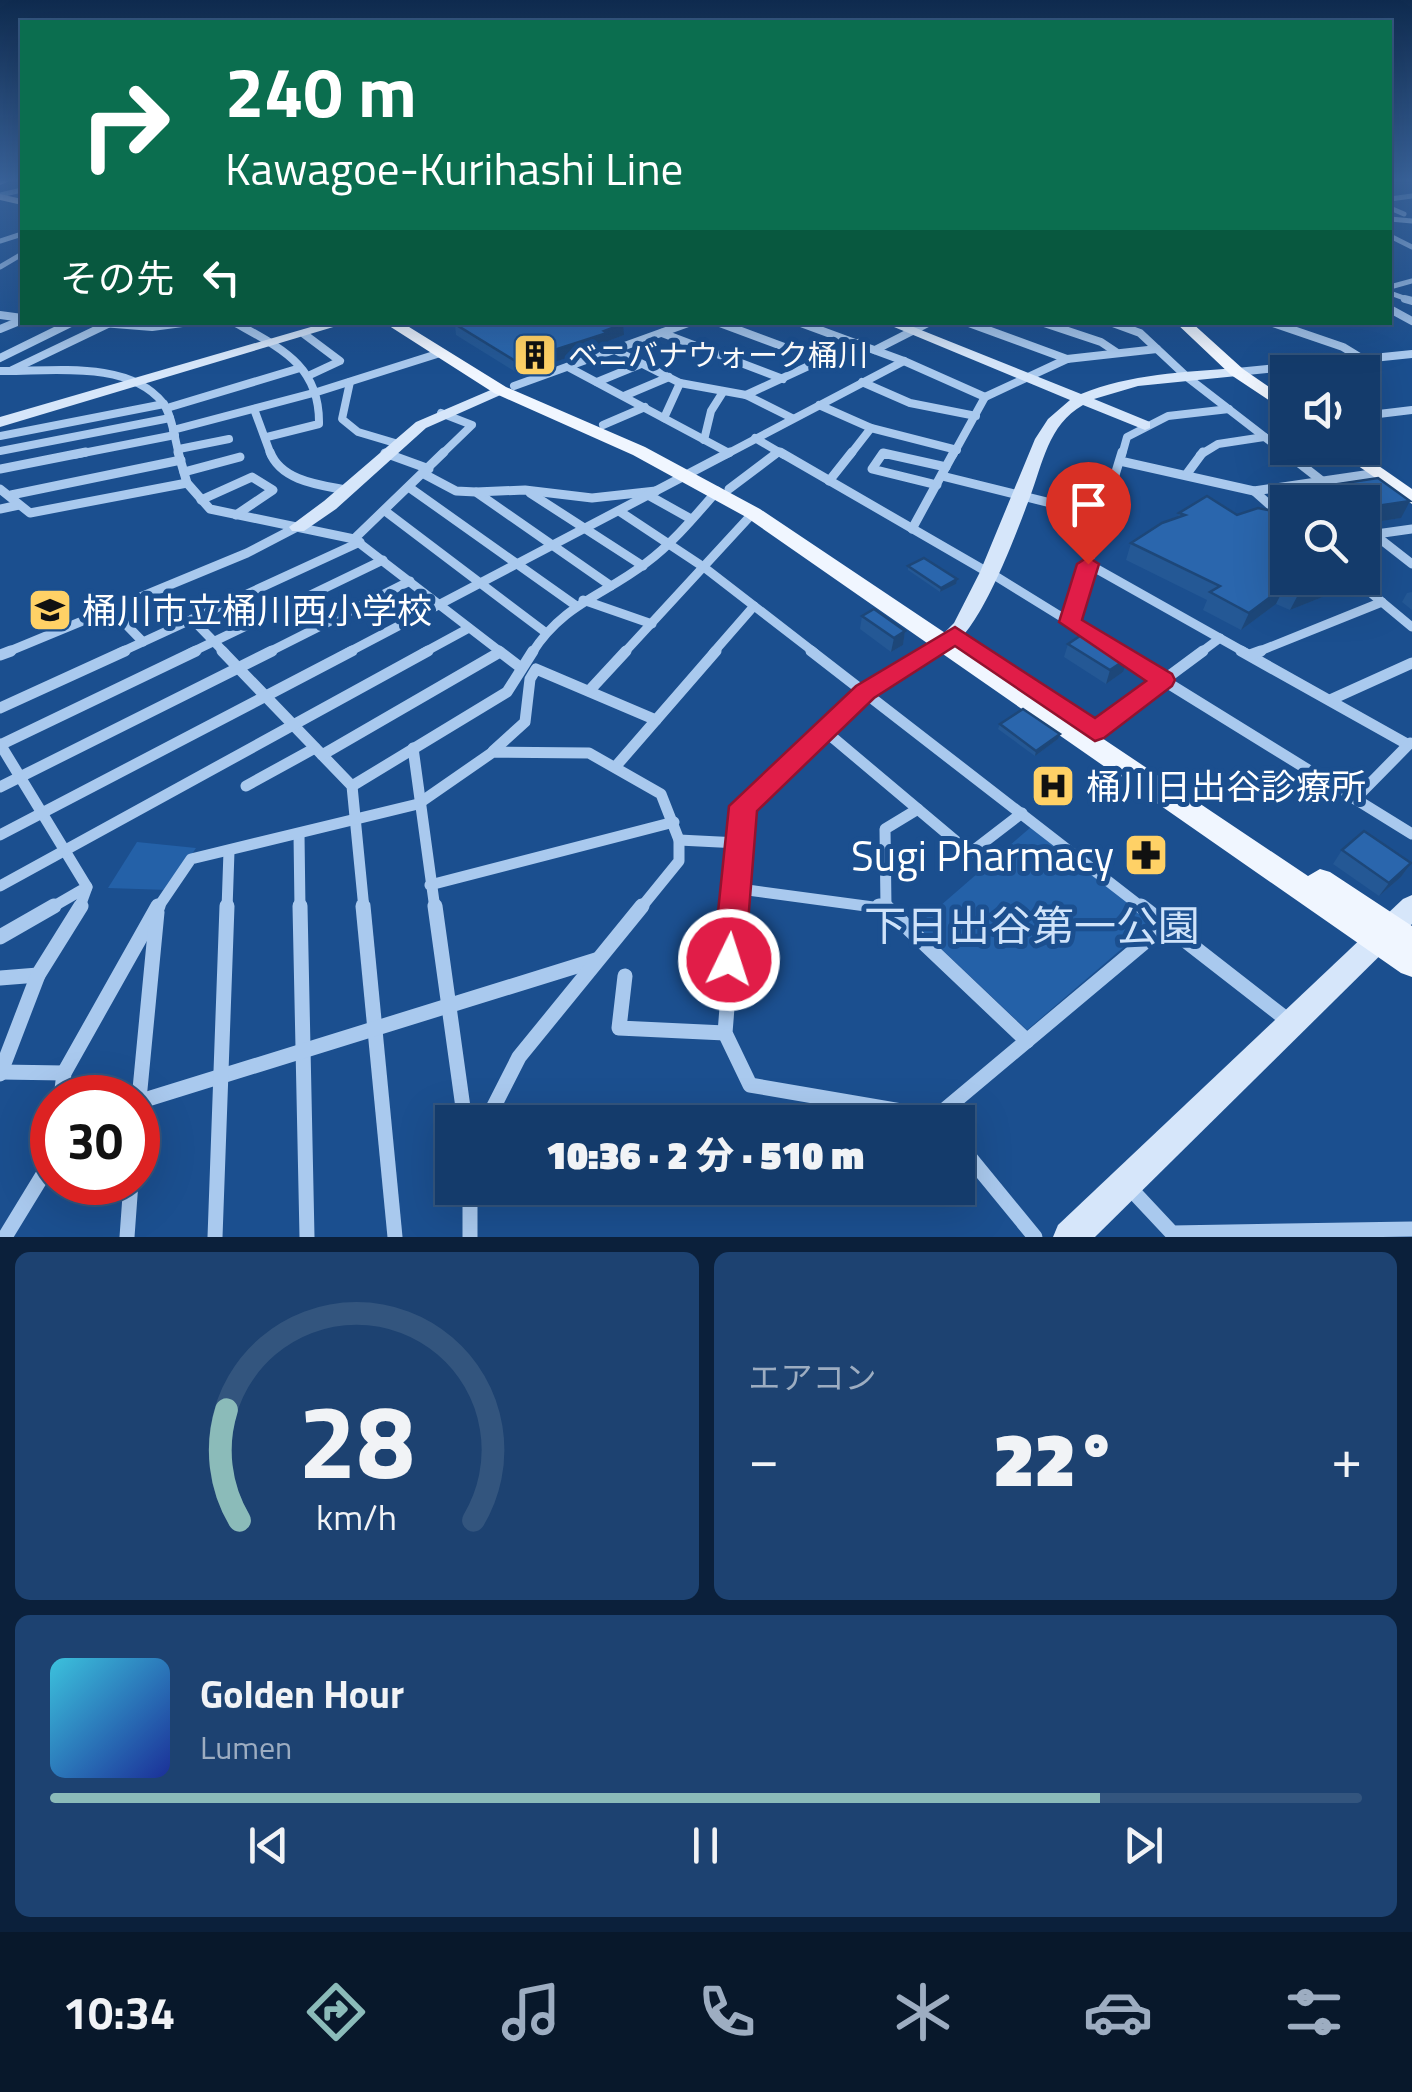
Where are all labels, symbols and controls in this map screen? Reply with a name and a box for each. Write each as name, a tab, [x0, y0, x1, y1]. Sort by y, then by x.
text: 240 m	[225, 38, 417, 144]
icon: right	[60, 60, 190, 190]
text: Kawagoe-Kurihashi Line	[225, 134, 683, 202]
text: その先	[60, 249, 174, 307]
icon: left	[194, 250, 249, 305]
building icon: ベニバナウォーク桶川	[512, 332, 558, 378]
place label: ベニバナウォーク桶川	[568, 332, 868, 378]
map controls	[1270, 355, 1380, 595]
button: sound	[1270, 355, 1380, 465]
pin	[1046, 462, 1131, 565]
icon: arrive	[1061, 477, 1116, 532]
button: search	[1270, 485, 1380, 595]
place label: 桶川市立桶川西小学校	[82, 583, 432, 637]
school or university icon: 桶川市立桶川西小学校	[27, 587, 73, 633]
place label: 桶川日出谷診療所	[1086, 759, 1366, 813]
hospital icon: 桶川日出谷診療所	[1030, 763, 1076, 809]
place label: Sugi Pharmacy	[851, 823, 1114, 887]
pharmacy icon: Sugi Pharmacy	[1123, 832, 1169, 878]
park label: 下日出谷第一公園	[864, 893, 1200, 957]
position arrow	[677, 908, 781, 1012]
speed limit sign: 30	[30, 1075, 160, 1205]
text: 10:36 · 2 分 · 510 m	[546, 1126, 864, 1184]
text: エアコン	[749, 1353, 877, 1401]
text: 28	[299, 1360, 415, 1518]
text: 22°	[993, 1401, 1117, 1515]
text: −	[749, 1416, 779, 1499]
text: +	[1331, 1416, 1362, 1499]
text: km/h	[316, 1489, 397, 1544]
text: Golden Hour	[200, 1665, 404, 1723]
text: Lumen	[200, 1723, 292, 1771]
icon: previous	[241, 1818, 296, 1873]
icon: pause	[678, 1818, 733, 1873]
icon: next	[1116, 1818, 1171, 1873]
icon: directions	[301, 1977, 371, 2047]
icon: music	[496, 1977, 566, 2047]
icon: phone	[692, 1977, 762, 2047]
icon: climate	[888, 1977, 958, 2047]
icon: car	[1083, 1977, 1153, 2047]
icon: filters	[1279, 1977, 1349, 2047]
text: 10:34	[63, 1978, 175, 2046]

